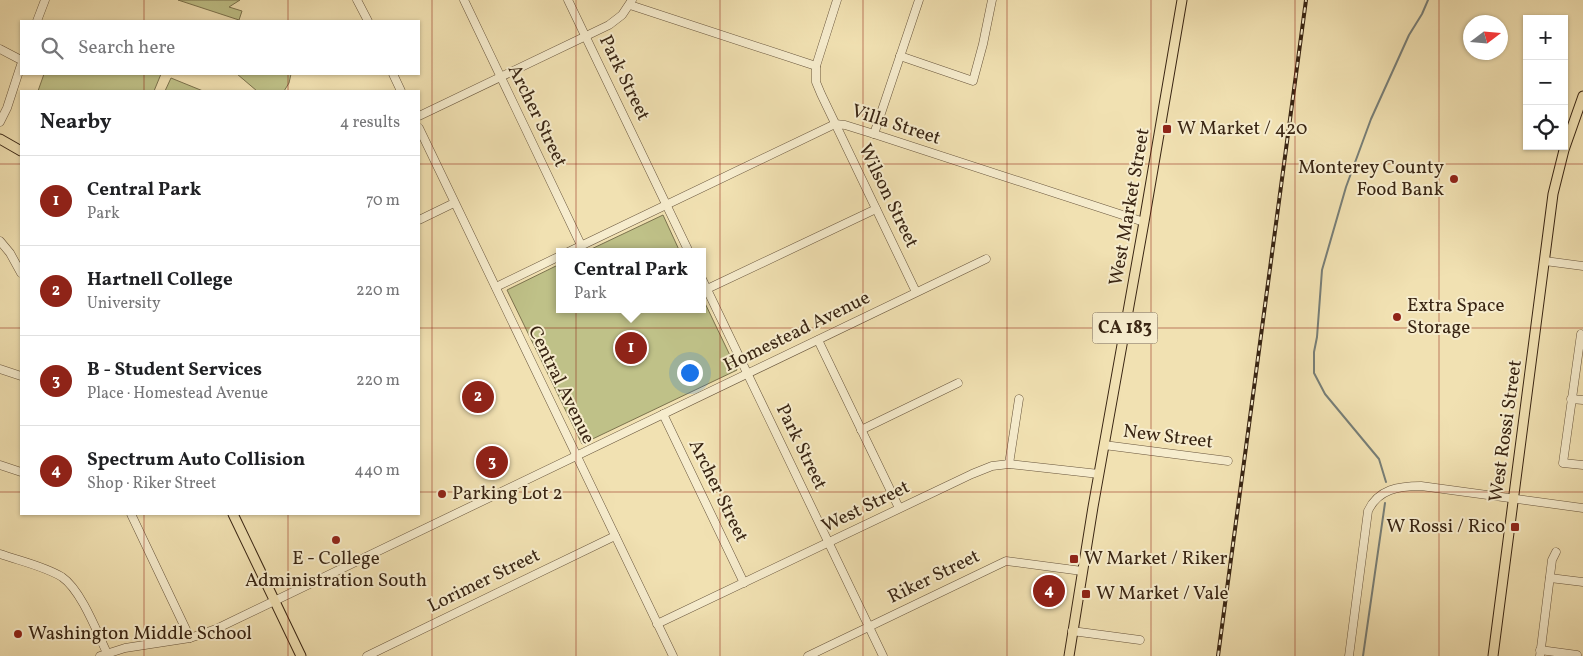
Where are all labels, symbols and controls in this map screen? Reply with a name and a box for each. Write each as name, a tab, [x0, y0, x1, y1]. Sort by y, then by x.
north arrow	[1463, 15, 1508, 60]
map controls	[1523, 15, 1568, 150]
button: +	[1523, 15, 1568, 60]
search box	[20, 20, 420, 75]
street label: Park Street	[592, 31, 656, 126]
icon: search	[38, 34, 66, 62]
text: Search here	[78, 35, 175, 61]
street label: Archer Street	[501, 60, 573, 172]
button: −	[1523, 60, 1568, 105]
street label: Villa Street	[848, 98, 944, 152]
button: locate	[1523, 105, 1568, 150]
text: Nearby	[40, 108, 111, 137]
text: 4 results	[340, 112, 400, 134]
place label: W Market / 420	[1177, 116, 1307, 142]
marker: W Market / 420	[1161, 123, 1173, 135]
street label: West Market Street	[1103, 126, 1157, 288]
street label: Wilson Street	[852, 139, 925, 253]
place label: Monterey County Food Bank	[1298, 155, 1444, 203]
marker: Monterey County Food Bank	[1448, 173, 1460, 185]
text: Central Park	[87, 177, 201, 203]
text: 1	[53, 190, 59, 212]
text: 70 m	[366, 190, 400, 212]
text: Park	[87, 203, 120, 225]
popup	[556, 248, 706, 313]
text: Central Park	[574, 257, 688, 283]
text: Hartnell College	[87, 267, 233, 293]
text: 2	[52, 280, 60, 302]
text: 220 m	[356, 280, 400, 302]
text: Park	[574, 283, 607, 305]
street label: Homestead Avenue	[719, 285, 875, 379]
text: University	[87, 293, 161, 315]
place label: Extra Space Storage	[1407, 293, 1505, 341]
marker: Extra Space Storage	[1391, 311, 1403, 323]
road number: CA 183	[1092, 312, 1158, 343]
street label: Central Avenue	[521, 322, 601, 448]
pin: 1	[615, 329, 647, 367]
text: B - Student Services	[87, 357, 262, 383]
street label: West Rossi Street	[1483, 358, 1529, 504]
your location	[677, 360, 703, 386]
text: 3	[52, 370, 60, 392]
text: 220 m	[356, 370, 400, 392]
pin: 2	[462, 378, 494, 416]
text: Place · Homestead Avenue	[87, 383, 268, 405]
street label: Park Street	[769, 400, 833, 495]
street label: New Street	[1121, 419, 1215, 455]
street label: Archer Street	[682, 435, 754, 547]
pin: 3	[476, 443, 508, 481]
text: Spectrum Auto Collision	[87, 447, 305, 473]
text: 4	[51, 460, 61, 482]
text: 440 m	[354, 460, 400, 482]
text: Shop · Riker Street	[87, 473, 216, 495]
street label: West Street	[818, 474, 915, 539]
place label: Parking Lot 2	[452, 481, 563, 507]
marker: Parking Lot 2	[436, 488, 448, 500]
place label: W Rossi / Rico	[1386, 514, 1505, 540]
marker: W Rossi / Rico	[1509, 521, 1521, 533]
marker: E - College Administration South	[330, 534, 342, 546]
street label: Lorimer Street	[424, 542, 545, 619]
street label: Riker Street	[884, 543, 985, 610]
place label: E - College Administration South	[245, 546, 427, 594]
place label: W Market / Riker	[1084, 546, 1227, 572]
marker: W Market / Riker	[1068, 553, 1080, 565]
pin: 4	[1033, 572, 1065, 610]
place label: W Market / Vale	[1096, 581, 1229, 607]
marker: W Market / Vale	[1080, 588, 1092, 600]
place label: Washington Middle School	[28, 621, 252, 647]
marker: Washington Middle School	[12, 628, 24, 640]

